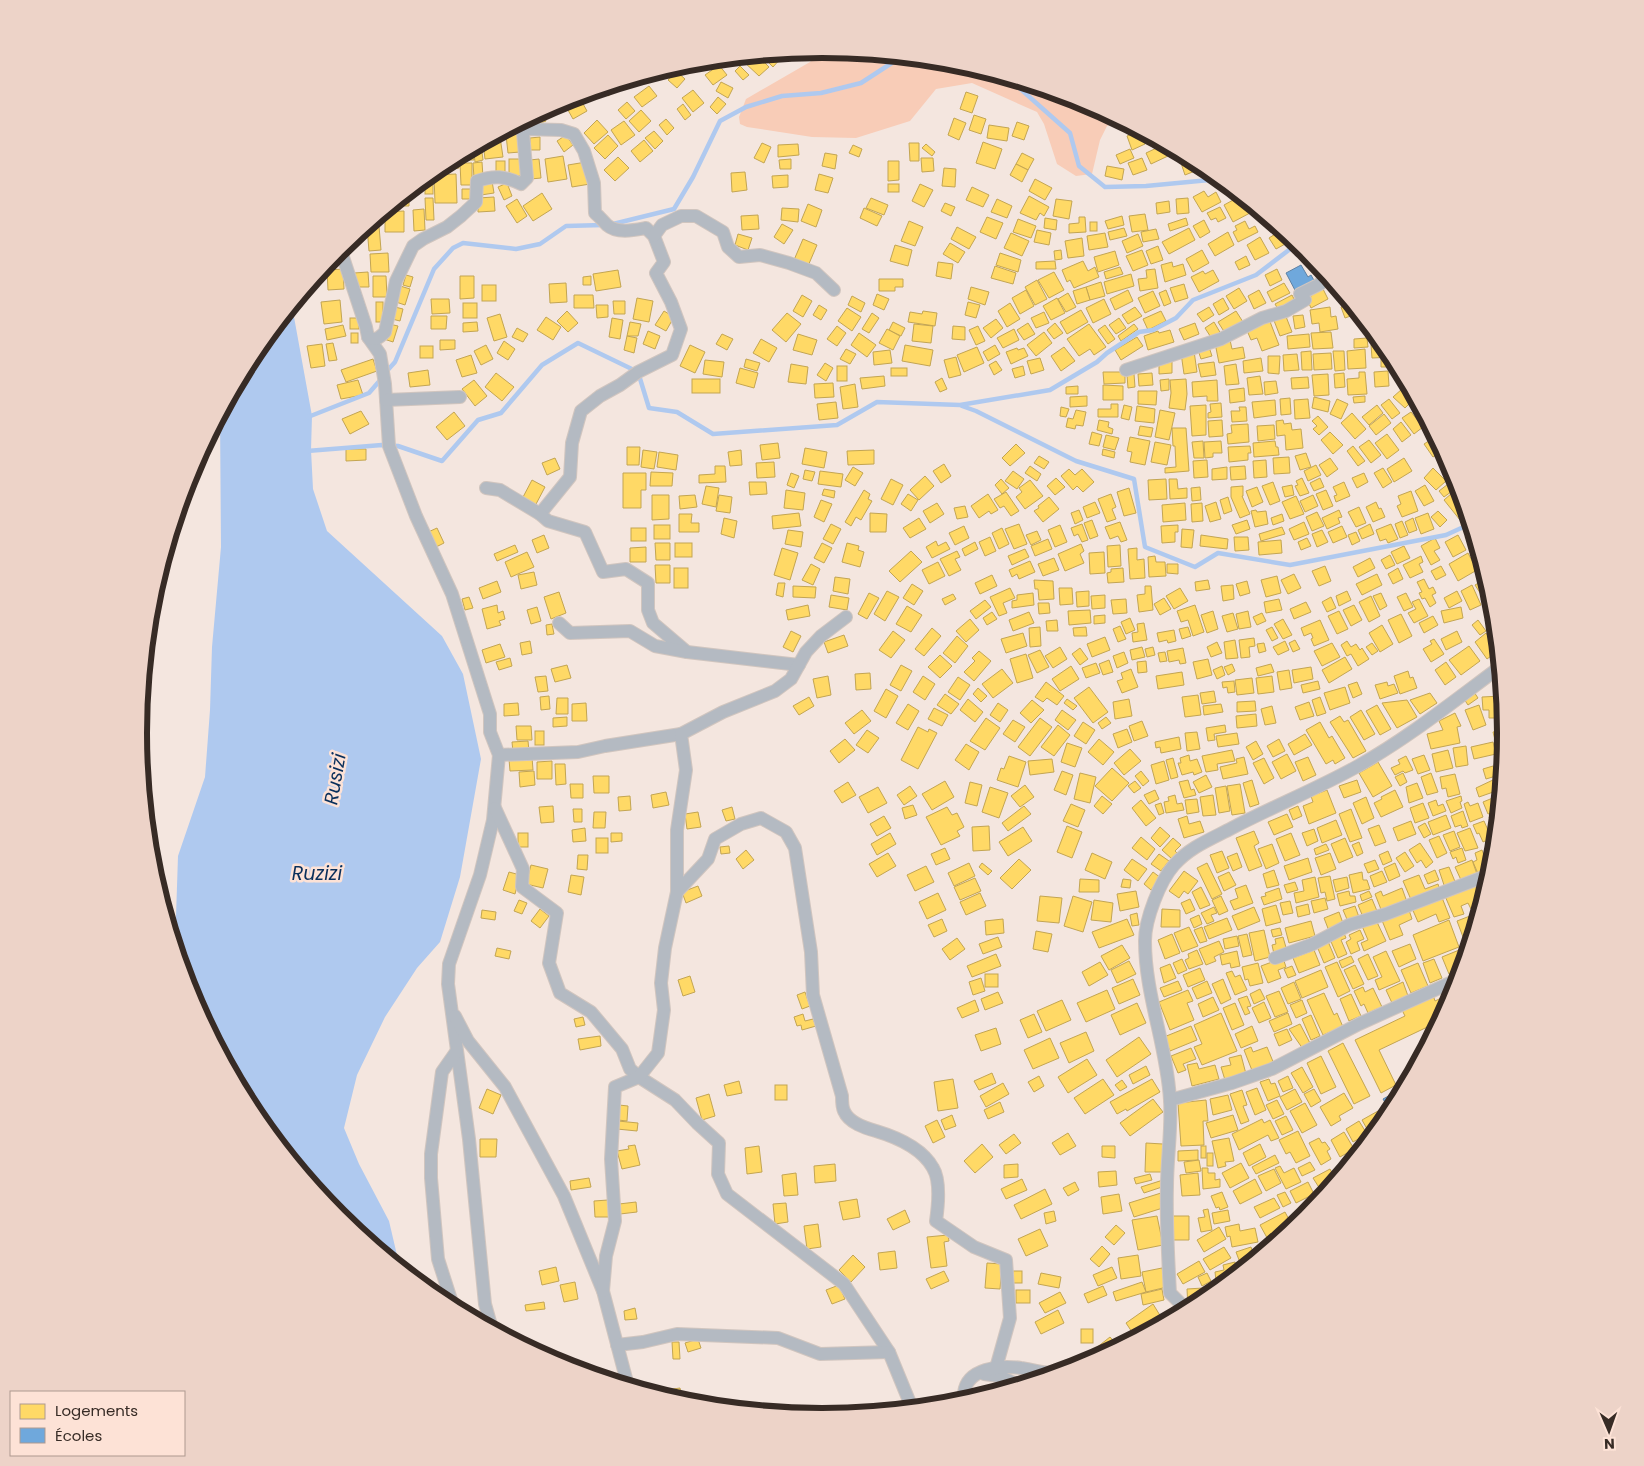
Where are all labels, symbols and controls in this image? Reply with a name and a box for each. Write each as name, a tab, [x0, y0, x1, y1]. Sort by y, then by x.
water label: Rusizi	[317, 751, 353, 807]
water label: Ruzizi	[292, 860, 342, 887]
legend	[10, 1391, 185, 1456]
text: Logements	[55, 1400, 138, 1421]
north arrow	[1584, 1406, 1634, 1456]
text: Écoles	[55, 1425, 102, 1446]
text: N	[1604, 1434, 1615, 1454]

